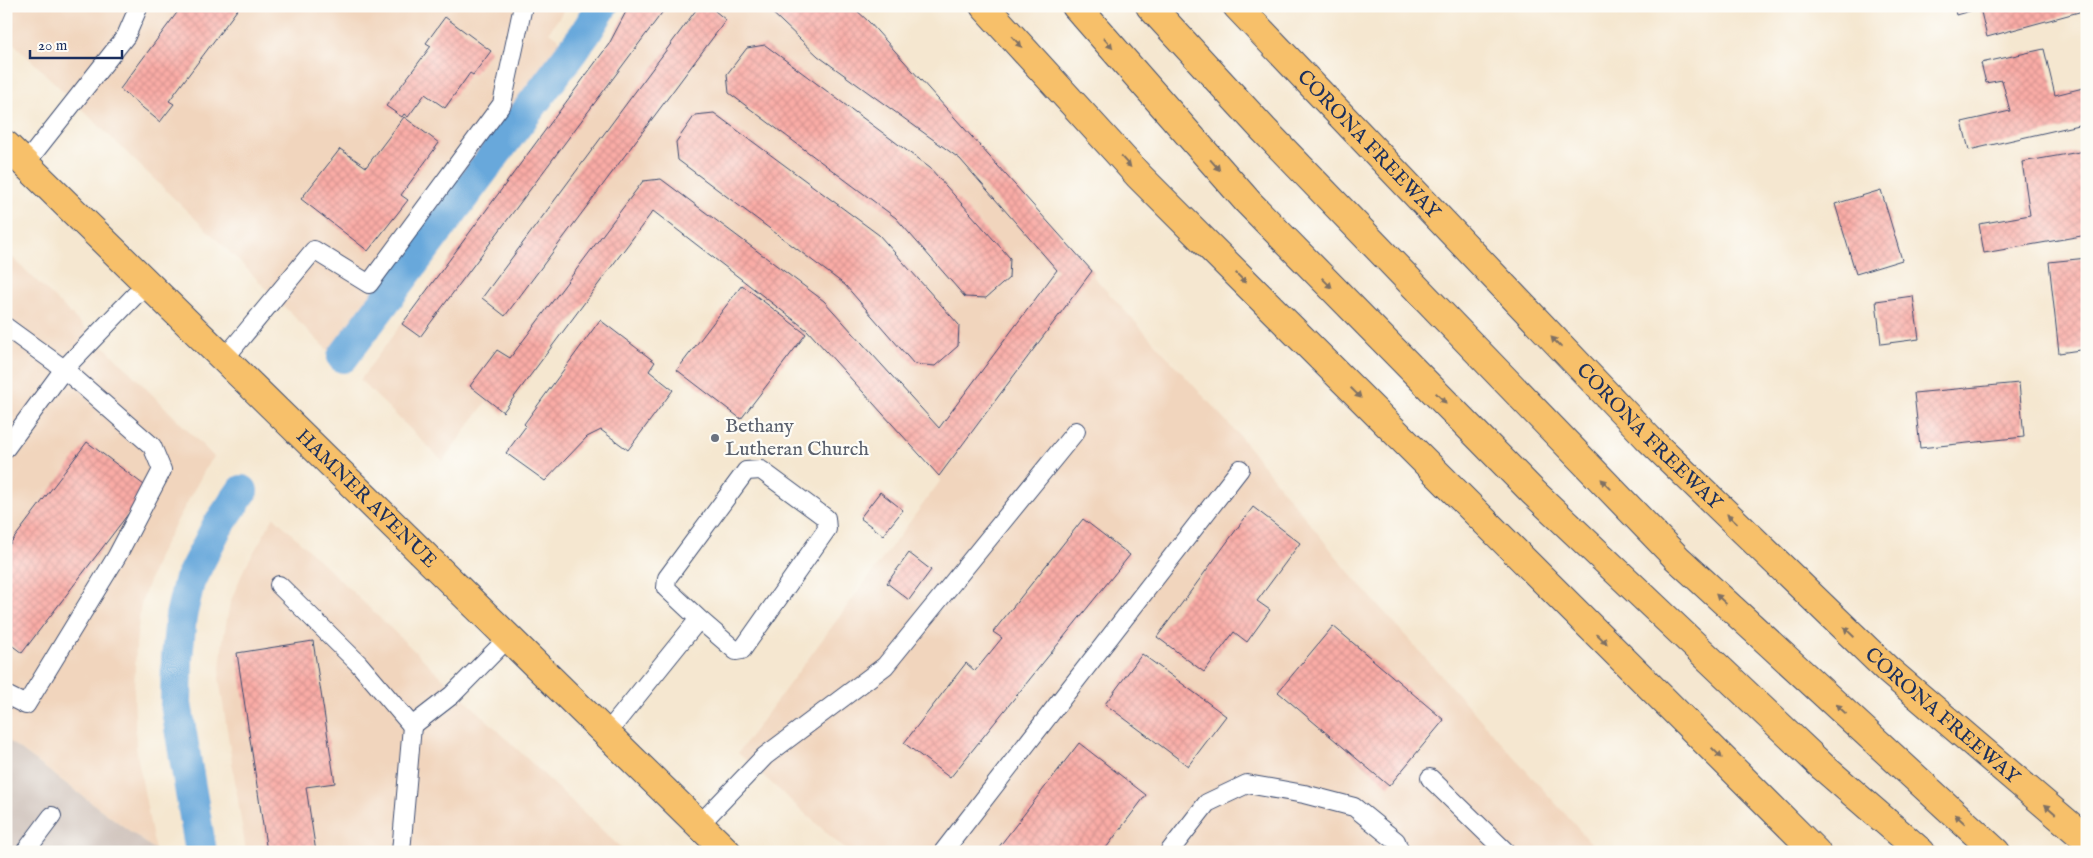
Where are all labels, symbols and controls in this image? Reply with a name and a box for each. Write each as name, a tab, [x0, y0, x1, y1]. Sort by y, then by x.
scale bar	[30, 28, 122, 60]
text: 20 m	[38, 36, 68, 55]
one-way arrow	[1011, 36, 1023, 48]
one-way arrow	[1102, 36, 1114, 48]
street label: CORONA FREEWAY	[1292, 64, 1447, 225]
one-way arrow	[1120, 156, 1132, 168]
one-way arrow	[1209, 158, 1221, 170]
one-way arrow	[1235, 272, 1247, 284]
one-way arrow	[1321, 276, 1333, 288]
one-way arrow	[1550, 336, 1562, 348]
street label: CORONA FREEWAY	[1571, 358, 1728, 516]
one-way arrow	[1349, 386, 1361, 398]
one-way arrow	[1435, 392, 1447, 404]
place label: Bethany Lutheran Church	[725, 414, 869, 462]
street label: HAMNER AVENUE	[291, 424, 442, 573]
marker: Bethany Lutheran Church	[709, 432, 721, 444]
one-way arrow	[1600, 479, 1612, 491]
one-way arrow	[1726, 513, 1738, 525]
one-way arrow	[1715, 593, 1728, 604]
one-way arrow	[1843, 626, 1855, 638]
one-way arrow	[1596, 633, 1608, 645]
street label: CORONA FREEWAY	[1860, 642, 2026, 790]
one-way arrow	[1835, 703, 1847, 715]
one-way arrow	[1711, 747, 1723, 759]
one-way arrow	[2043, 803, 2056, 814]
one-way arrow	[1955, 813, 1967, 825]

